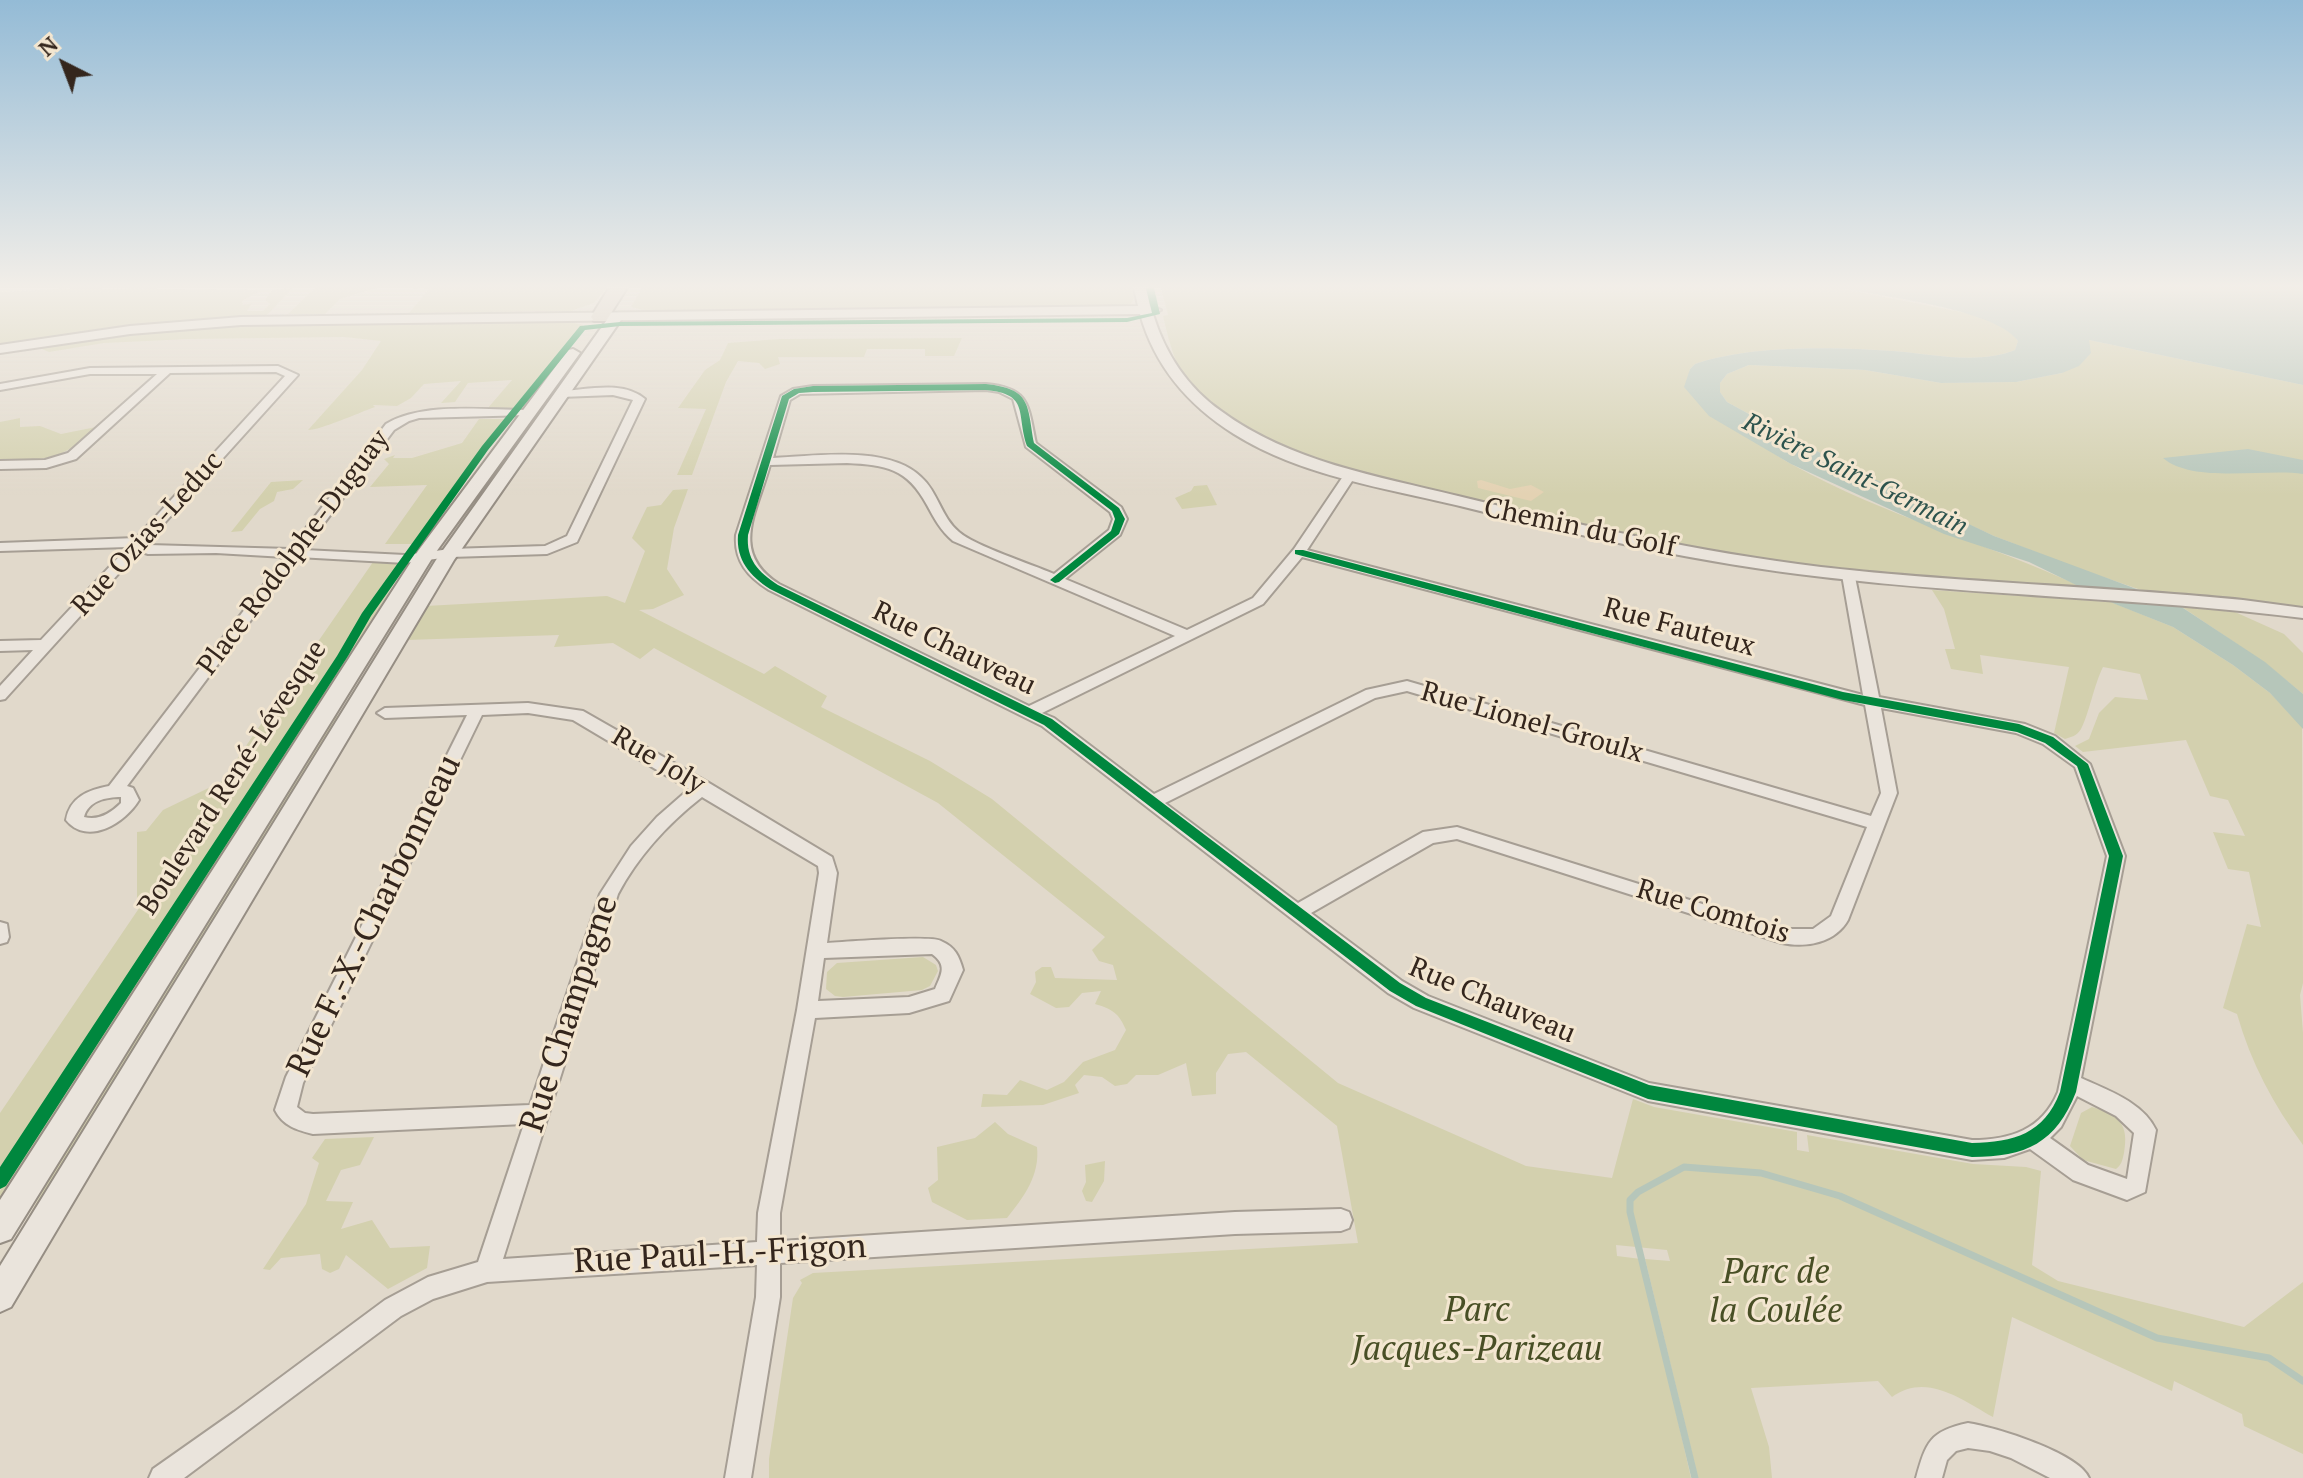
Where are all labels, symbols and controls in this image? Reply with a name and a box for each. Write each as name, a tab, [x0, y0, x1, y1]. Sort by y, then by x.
north arrow	[24, 24, 104, 104]
text: N	[32, 29, 64, 62]
water label: Rivière Saint-Germain	[1738, 407, 1972, 543]
street label: Place Rodolphe-Duguay	[191, 424, 397, 682]
street label: Rue Ozias-Leduc	[65, 445, 231, 623]
street label: Chemin du Golf	[1481, 491, 1679, 565]
street label: Rue Fauteux	[1600, 592, 1758, 664]
street label: Rue Chauveau	[867, 595, 1041, 703]
street label: Boulevard René-Lévesque	[132, 634, 334, 922]
street label: Rue Lionel-Groulx	[1417, 675, 1647, 771]
street label: Rue Joly	[605, 720, 711, 802]
street label: Rue F.-X.-Charbonneau	[279, 748, 471, 1084]
street label: Rue Comtois	[1632, 873, 1794, 951]
street label: Rue Champagne	[513, 890, 627, 1138]
street label: Rue Chauveau	[1404, 951, 1580, 1051]
street label: Rue Paul-H.-Frigon	[573, 1227, 867, 1283]
park label: Parc de la Coulée	[1710, 1253, 1842, 1332]
park label: Parc Jacques-Parizeau	[1351, 1291, 1603, 1370]

